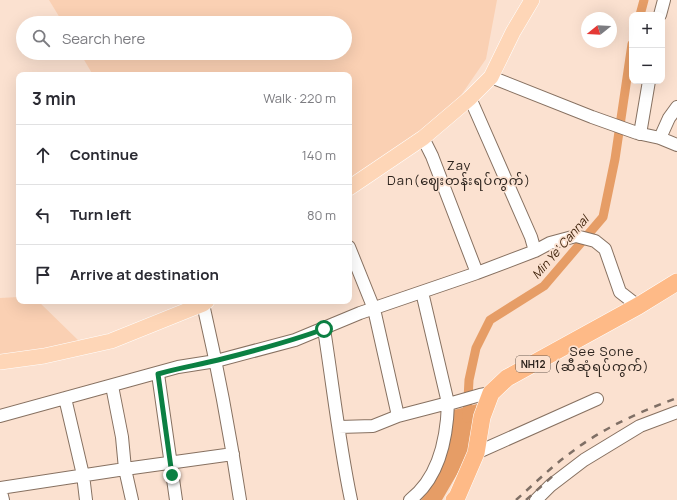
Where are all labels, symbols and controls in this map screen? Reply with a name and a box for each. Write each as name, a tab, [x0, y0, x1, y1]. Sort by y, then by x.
north arrow	[581, 12, 617, 48]
map controls	[629, 12, 665, 84]
button: +	[629, 12, 665, 48]
search box	[16, 16, 352, 60]
icon: search	[30, 27, 52, 49]
text: Search here	[62, 28, 145, 49]
button: −	[629, 48, 665, 84]
text: 3 min	[32, 87, 76, 110]
text: Walk · 220 m	[263, 89, 336, 107]
icon: ahead	[32, 144, 54, 166]
text: Continue	[70, 144, 138, 165]
text: 140 m	[302, 146, 336, 164]
district label: Zay Dan(ဈေးတန်းရပ်ကွက်)	[387, 156, 531, 191]
icon: left	[32, 204, 54, 226]
text: Turn left	[70, 204, 132, 225]
text: 80 m	[307, 206, 336, 224]
water label: Min Ye' Cannal	[528, 210, 594, 282]
icon: arrive	[32, 264, 54, 286]
text: Arrive at destination	[70, 264, 219, 285]
route start	[315, 320, 333, 338]
district label: See Sone (ဆီဆုံရပ်ကွက်)	[554, 342, 650, 377]
road number: NH12	[516, 356, 550, 372]
route end	[163, 466, 181, 484]

